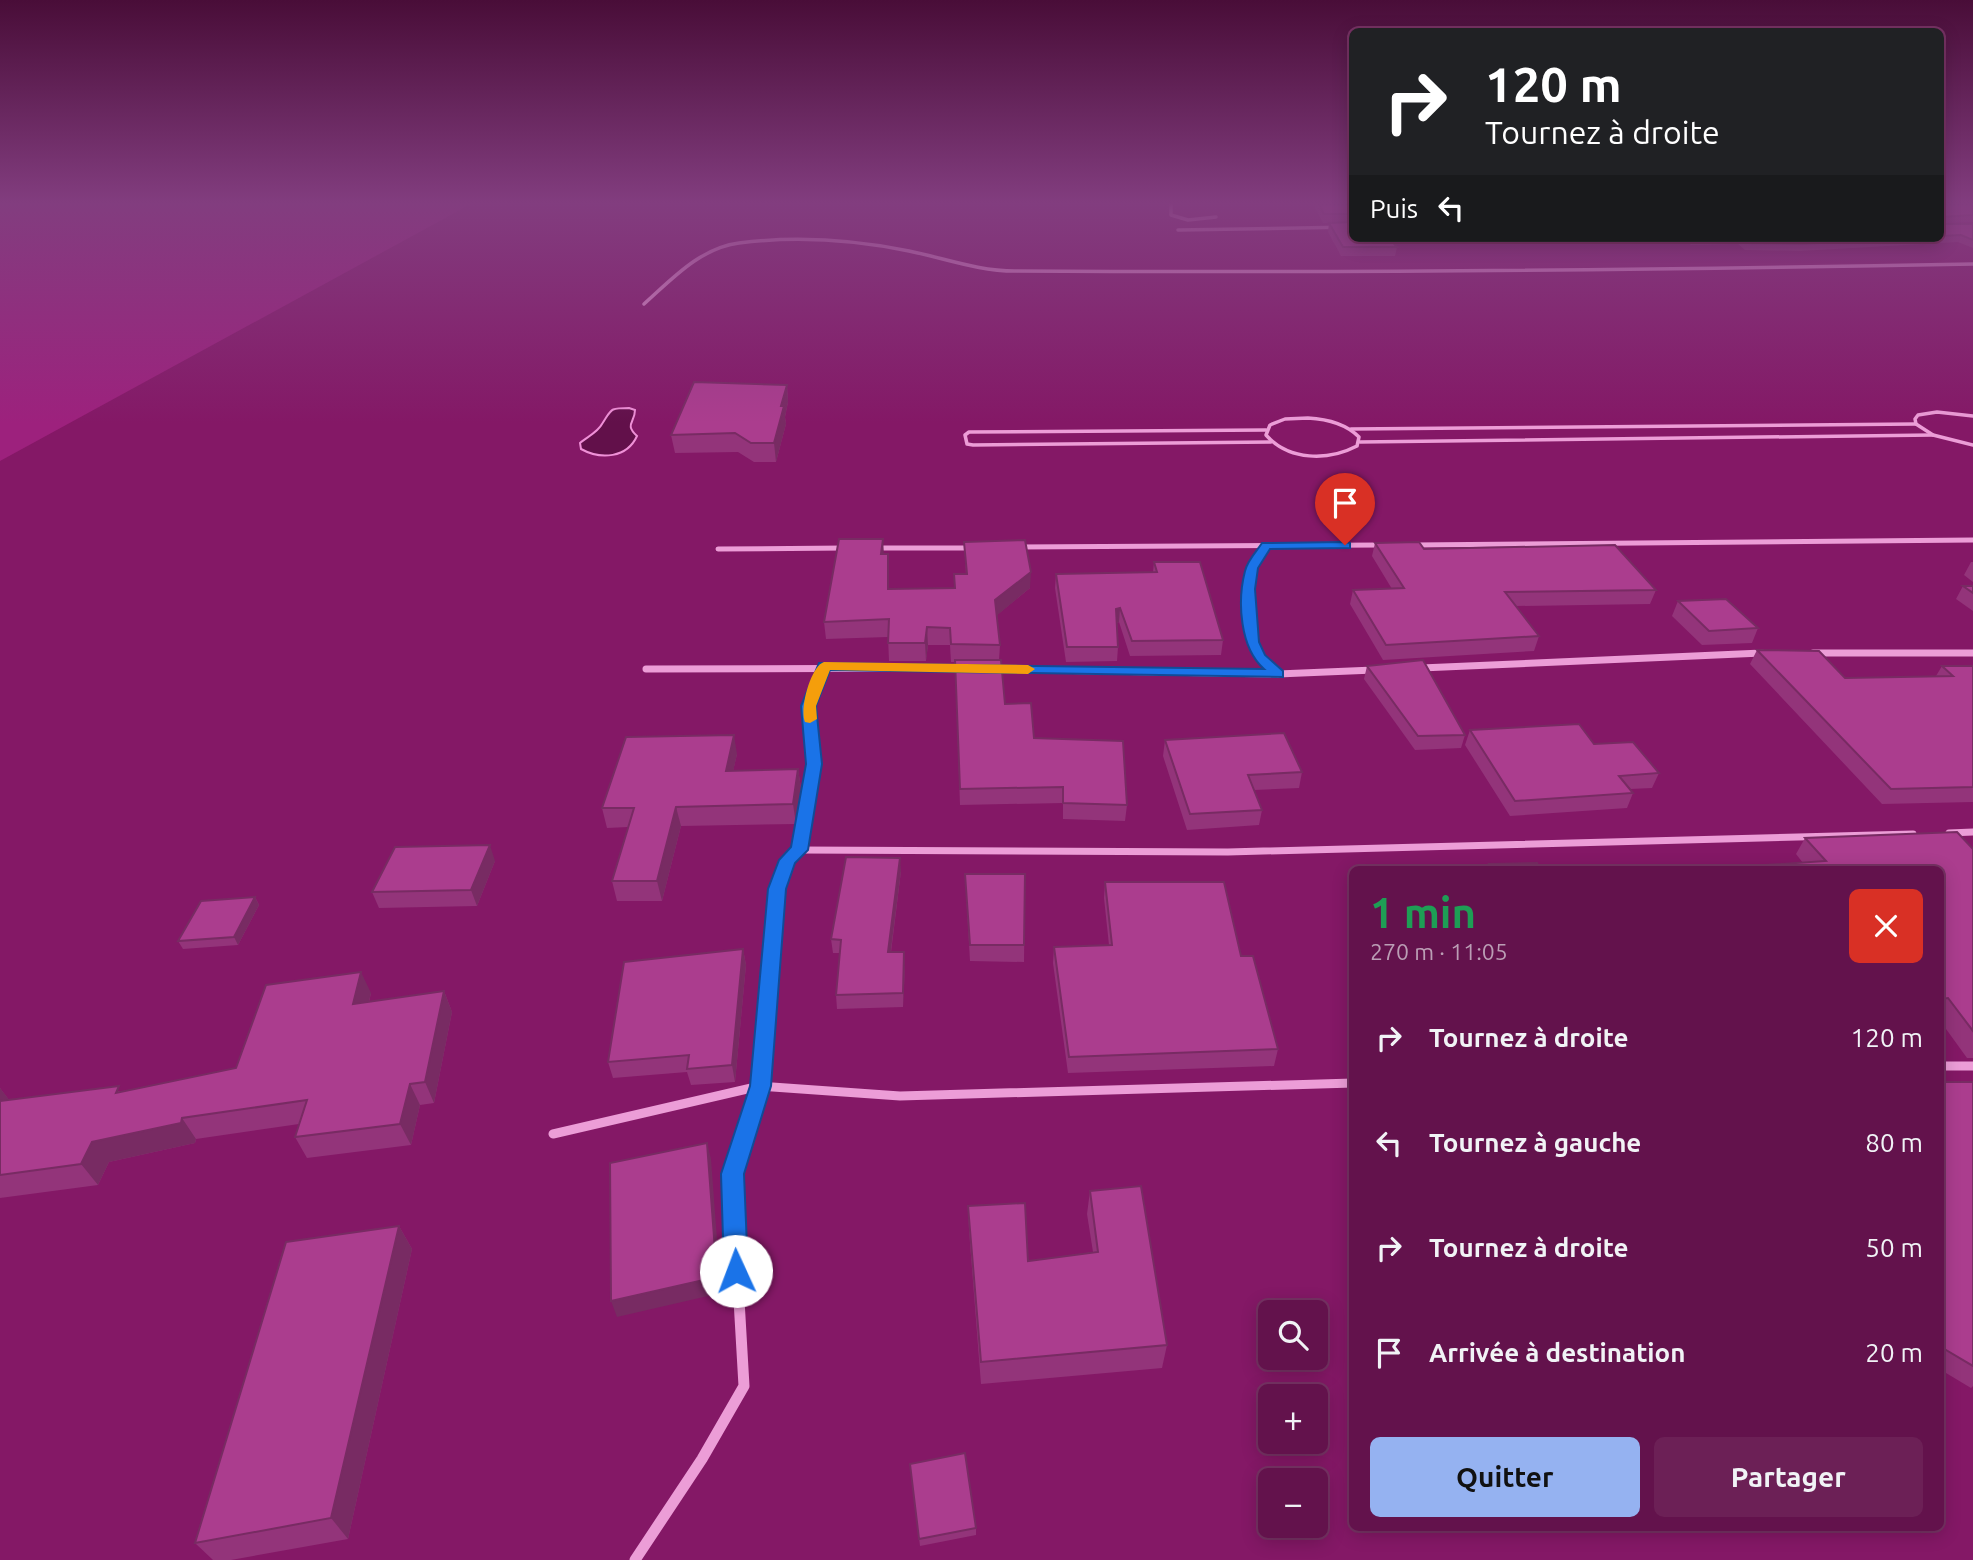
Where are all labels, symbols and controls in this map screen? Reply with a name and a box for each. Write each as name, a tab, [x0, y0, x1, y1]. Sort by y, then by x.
icon: right	[1370, 56, 1461, 147]
text: 120 m	[1485, 56, 1622, 111]
text: Tournez à droite	[1485, 114, 1720, 150]
icon: left	[1432, 189, 1470, 227]
text: Puis	[1370, 194, 1418, 223]
pin	[1315, 473, 1375, 545]
icon: arrive	[1326, 484, 1364, 522]
text: 1 min	[1370, 889, 1476, 936]
button: close	[1849, 889, 1923, 963]
text: 270 m · 11:05	[1370, 939, 1508, 964]
icon: right	[1370, 1019, 1408, 1057]
text: Tournez à droite	[1429, 1023, 1628, 1052]
text: 120 m	[1851, 1023, 1923, 1052]
icon: left	[1370, 1124, 1408, 1162]
text: Tournez à gauche	[1429, 1128, 1641, 1157]
text: 80 m	[1865, 1128, 1923, 1157]
icon: right	[1370, 1229, 1408, 1267]
text: Tournez à droite	[1429, 1233, 1628, 1262]
text: 50 m	[1865, 1233, 1923, 1262]
position arrow	[699, 1234, 773, 1308]
map controls	[1258, 1300, 1328, 1538]
button: search	[1258, 1300, 1328, 1370]
icon: arrive	[1370, 1334, 1408, 1372]
text: Arrivée à destination	[1429, 1338, 1685, 1367]
text: 20 m	[1865, 1338, 1923, 1367]
button: +	[1258, 1384, 1328, 1454]
button: Quitter	[1370, 1437, 1640, 1517]
button: Partager	[1654, 1437, 1923, 1517]
button: −	[1258, 1468, 1328, 1538]

